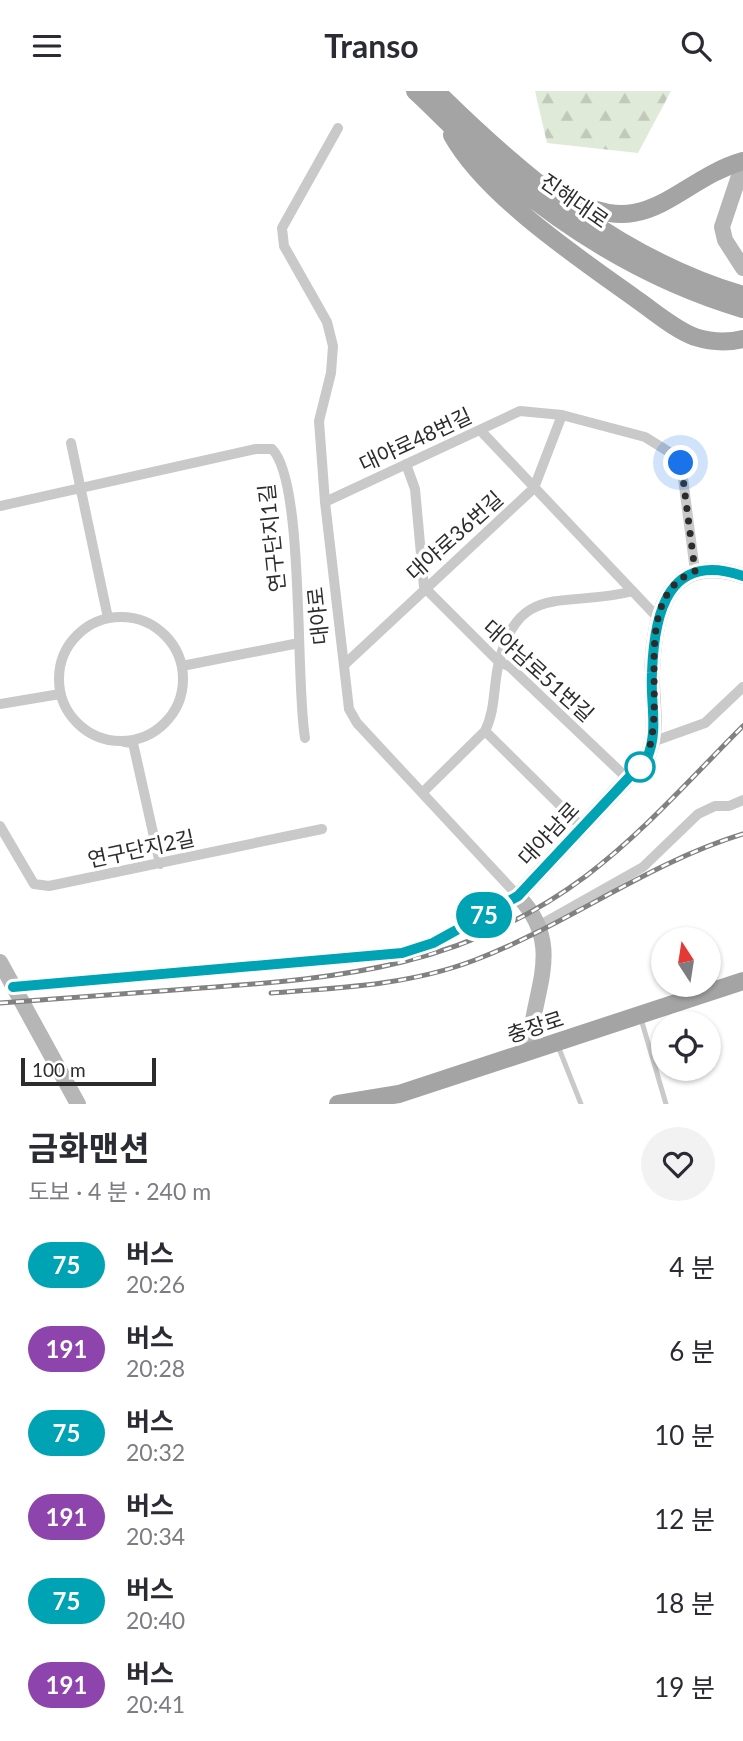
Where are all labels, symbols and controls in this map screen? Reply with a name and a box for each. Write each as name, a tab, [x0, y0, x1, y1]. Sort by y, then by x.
text: Transo	[324, 26, 419, 65]
icon: menu	[28, 27, 66, 65]
icon: search	[677, 27, 715, 65]
street label: 진해대로	[536, 168, 614, 232]
street label: 대야로48번길	[355, 402, 475, 476]
your location	[663, 445, 698, 480]
street label: 연구단지1길	[253, 483, 289, 593]
street label: 대야로36번길	[401, 485, 507, 585]
street label: 대야로	[302, 586, 332, 646]
street label: 대야남로51번길	[479, 614, 599, 726]
unlabelled marker	[625, 752, 655, 782]
street label: 대야남로	[513, 796, 583, 870]
street label: 연구단지2길	[85, 824, 197, 872]
line badge: 75	[452, 892, 516, 938]
text: 75	[470, 900, 498, 929]
north arrow	[651, 927, 721, 997]
map controls	[651, 927, 721, 1081]
street label: 충장로	[504, 1005, 566, 1047]
button: locate	[651, 1011, 721, 1081]
scale bar	[21, 1055, 156, 1087]
text: 100 m	[32, 1058, 86, 1081]
text: 금화맨션	[28, 1127, 149, 1167]
button: heart	[641, 1127, 715, 1201]
text: 도보 · 4 분 · 240 m	[28, 1177, 211, 1205]
text: 버스	[126, 1237, 174, 1269]
text: 75	[53, 1250, 80, 1279]
text: 4 분	[669, 1251, 715, 1283]
text: 20:26	[126, 1270, 185, 1298]
text: 버스	[126, 1321, 174, 1353]
text: 191	[46, 1334, 87, 1363]
text: 6 분	[669, 1335, 715, 1367]
text: 20:28	[126, 1354, 185, 1382]
text: 버스	[126, 1405, 174, 1437]
text: 75	[53, 1418, 80, 1447]
text: 10 분	[654, 1419, 715, 1451]
text: 20:32	[126, 1438, 185, 1466]
text: 버스	[126, 1489, 174, 1521]
text: 191	[46, 1502, 87, 1531]
text: 12 분	[654, 1503, 715, 1535]
text: 20:34	[126, 1522, 185, 1550]
text: 버스	[126, 1573, 174, 1605]
text: 75	[53, 1586, 80, 1615]
text: 18 분	[654, 1587, 715, 1619]
text: 20:40	[126, 1606, 185, 1634]
text: 버스	[126, 1657, 174, 1689]
text: 191	[46, 1670, 87, 1699]
text: 19 분	[654, 1671, 715, 1703]
text: 20:41	[126, 1690, 185, 1718]

